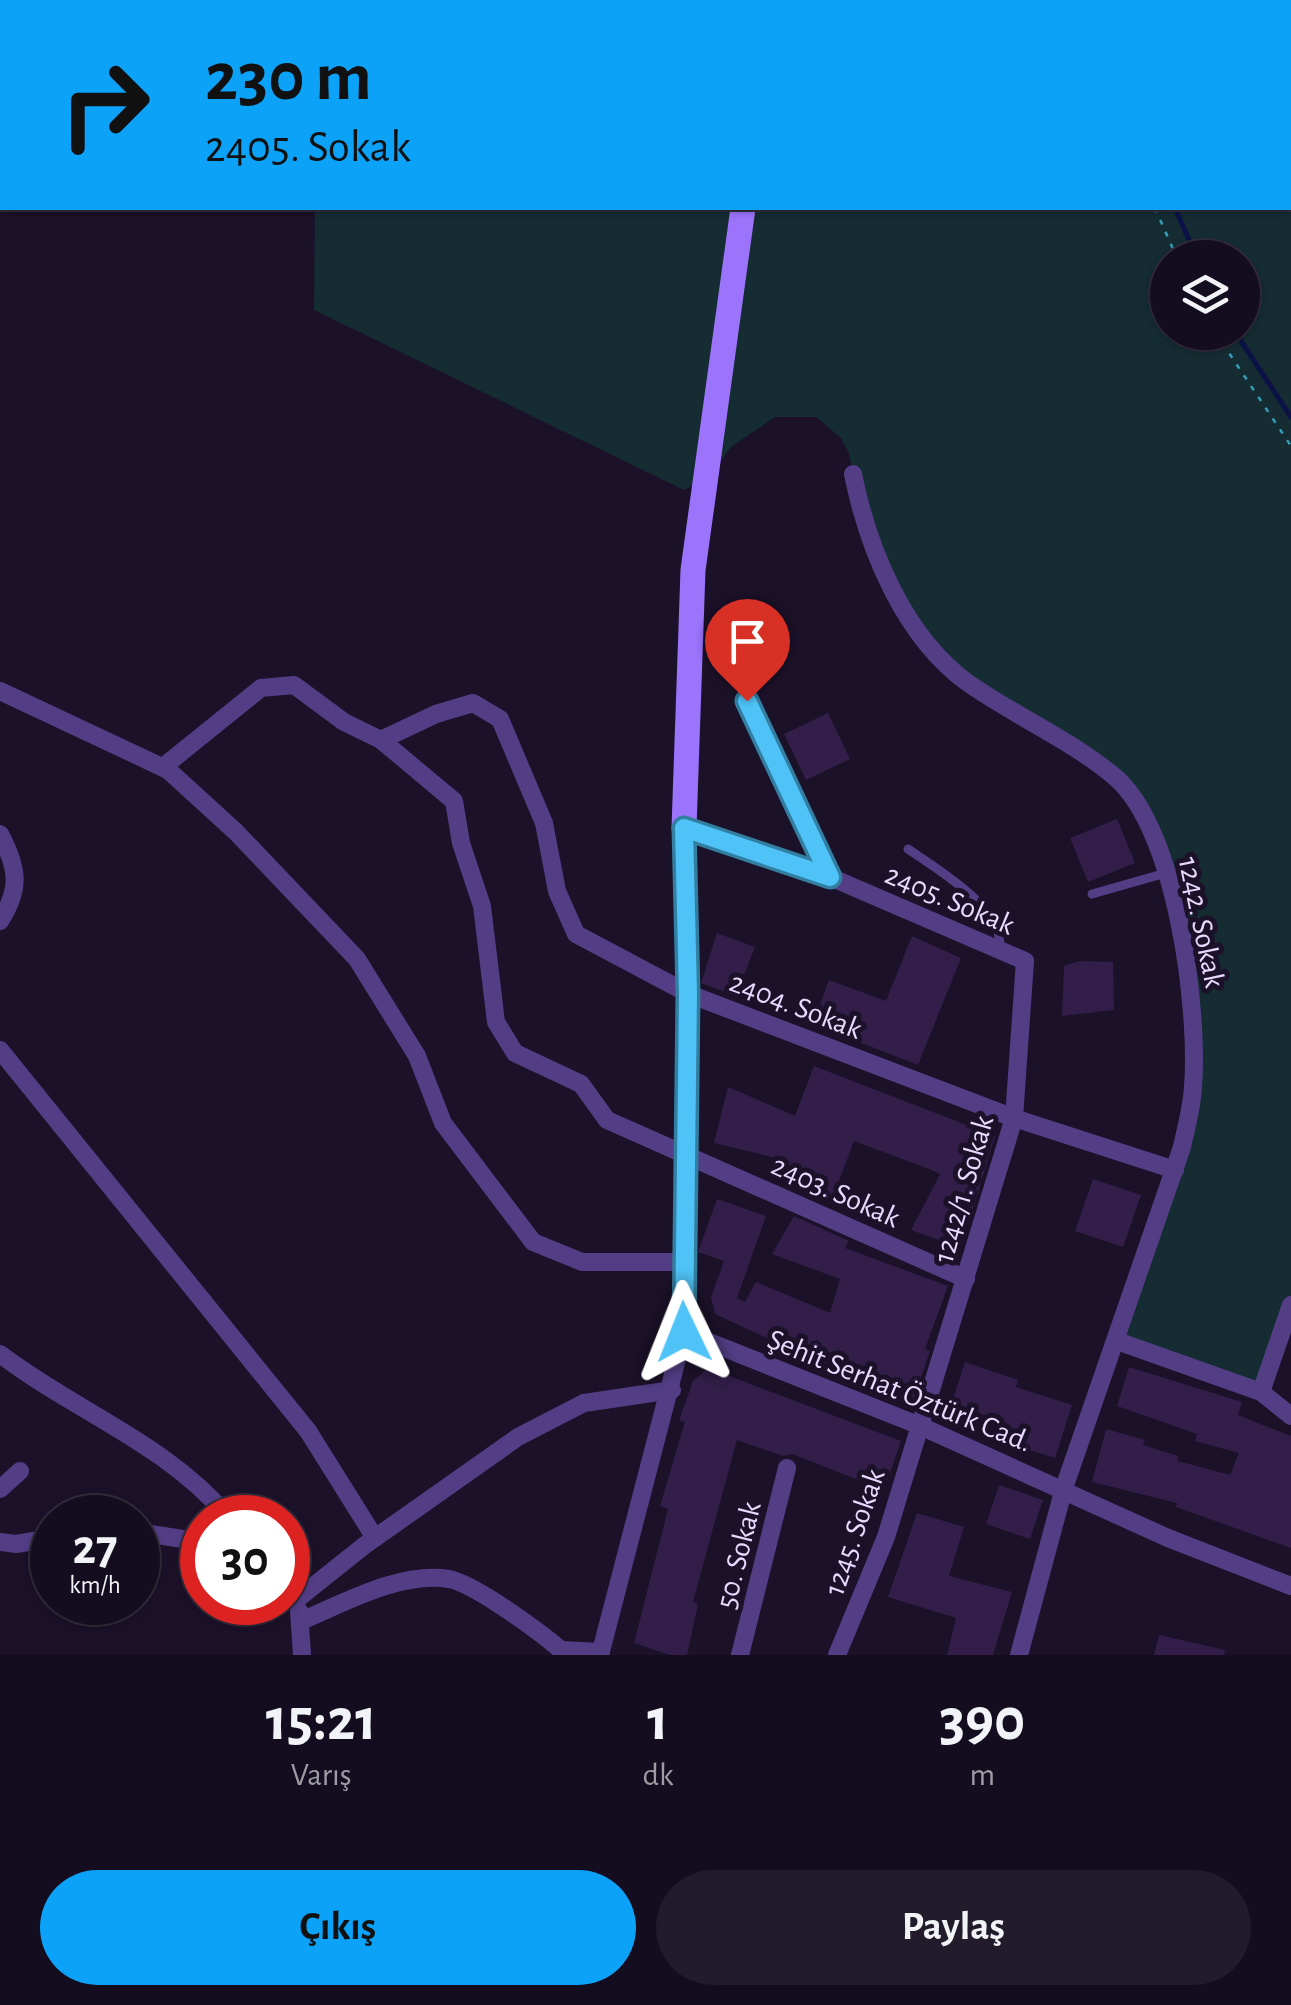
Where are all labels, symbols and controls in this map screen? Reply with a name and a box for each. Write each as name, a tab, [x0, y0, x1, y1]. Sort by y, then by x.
icon: right	[40, 40, 170, 170]
text: 230 m	[205, 43, 372, 113]
text: 2405. Sokak	[205, 125, 411, 170]
map controls	[1150, 240, 1260, 350]
button: layers	[1150, 240, 1260, 350]
pin	[705, 599, 790, 702]
icon: arrive	[720, 614, 775, 669]
street label: 1242. Sokak	[1173, 854, 1230, 991]
street label: 2405. Sokak	[881, 859, 1019, 941]
street label: 2404. Sokak	[725, 967, 866, 1045]
street label: 1242/1. Sokak	[929, 1112, 999, 1266]
street label: 2403. Sokak	[767, 1150, 905, 1234]
position arrow	[632, 1280, 736, 1384]
street label: Şehit Serhat Öztürk Cad.	[763, 1323, 1036, 1458]
street label: 1245. Sokak	[819, 1465, 891, 1599]
speed limit sign: 30	[180, 1495, 310, 1625]
street label: 50. Sokak	[711, 1498, 767, 1612]
text: 27	[72, 1523, 118, 1573]
text: km/h	[69, 1573, 121, 1598]
text: 15:21	[266, 1691, 377, 1751]
text: 1	[647, 1691, 669, 1751]
text: 390	[939, 1691, 1025, 1751]
text: Varış	[291, 1759, 352, 1791]
text: dk	[642, 1759, 674, 1791]
text: m	[969, 1759, 995, 1791]
button: Çıkış	[40, 1870, 636, 1985]
button: Paylaş	[656, 1870, 1251, 1985]

